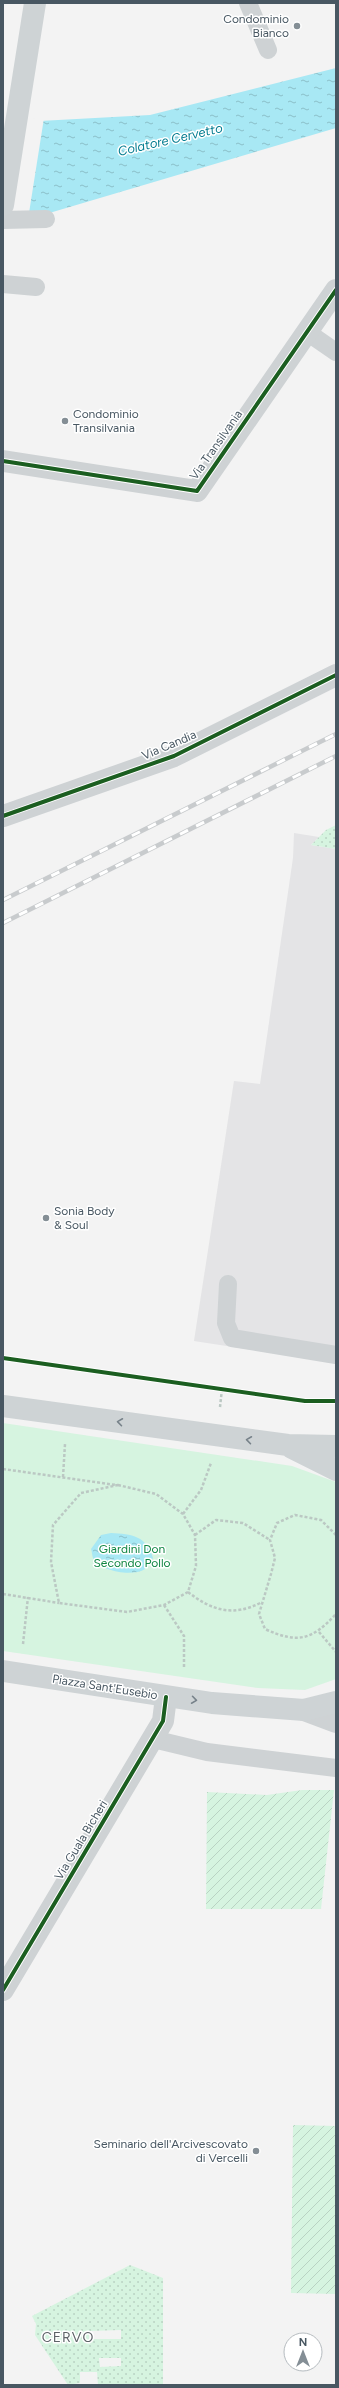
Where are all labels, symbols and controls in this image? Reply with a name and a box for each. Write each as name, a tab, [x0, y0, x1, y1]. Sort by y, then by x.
place label: Condominio Bianco	[223, 12, 289, 40]
marker: Condominio Bianco	[292, 21, 302, 31]
water label: Colatore Cervetto	[116, 120, 224, 159]
place label: Condominio Transilvania	[73, 407, 139, 435]
street label: Via Transilvania	[187, 407, 245, 483]
marker: Condominio Transilvania	[60, 416, 70, 426]
street label: Via Candia	[140, 727, 198, 763]
place label: Sonia Body & Soul	[54, 1204, 115, 1232]
marker: Sonia Body & Soul	[41, 1213, 51, 1223]
one-way arrow	[117, 1418, 123, 1427]
one-way arrow	[246, 1436, 252, 1445]
park label: Giardini Don Secondo Pollo	[93, 1542, 171, 1570]
street label: Piazza Sant'Eusebio	[51, 1672, 159, 1702]
one-way arrow	[191, 1696, 197, 1705]
street label: Via Guala Bicheri	[52, 1798, 110, 1882]
place label: Seminario dell'Arcivescovato di Vercelli	[94, 2137, 248, 2165]
marker: Seminario dell'Arcivescovato di Vercelli	[251, 2146, 261, 2156]
district label: CERVO	[42, 2329, 94, 2346]
north arrow	[283, 2332, 323, 2372]
text: N	[299, 2336, 307, 2349]

